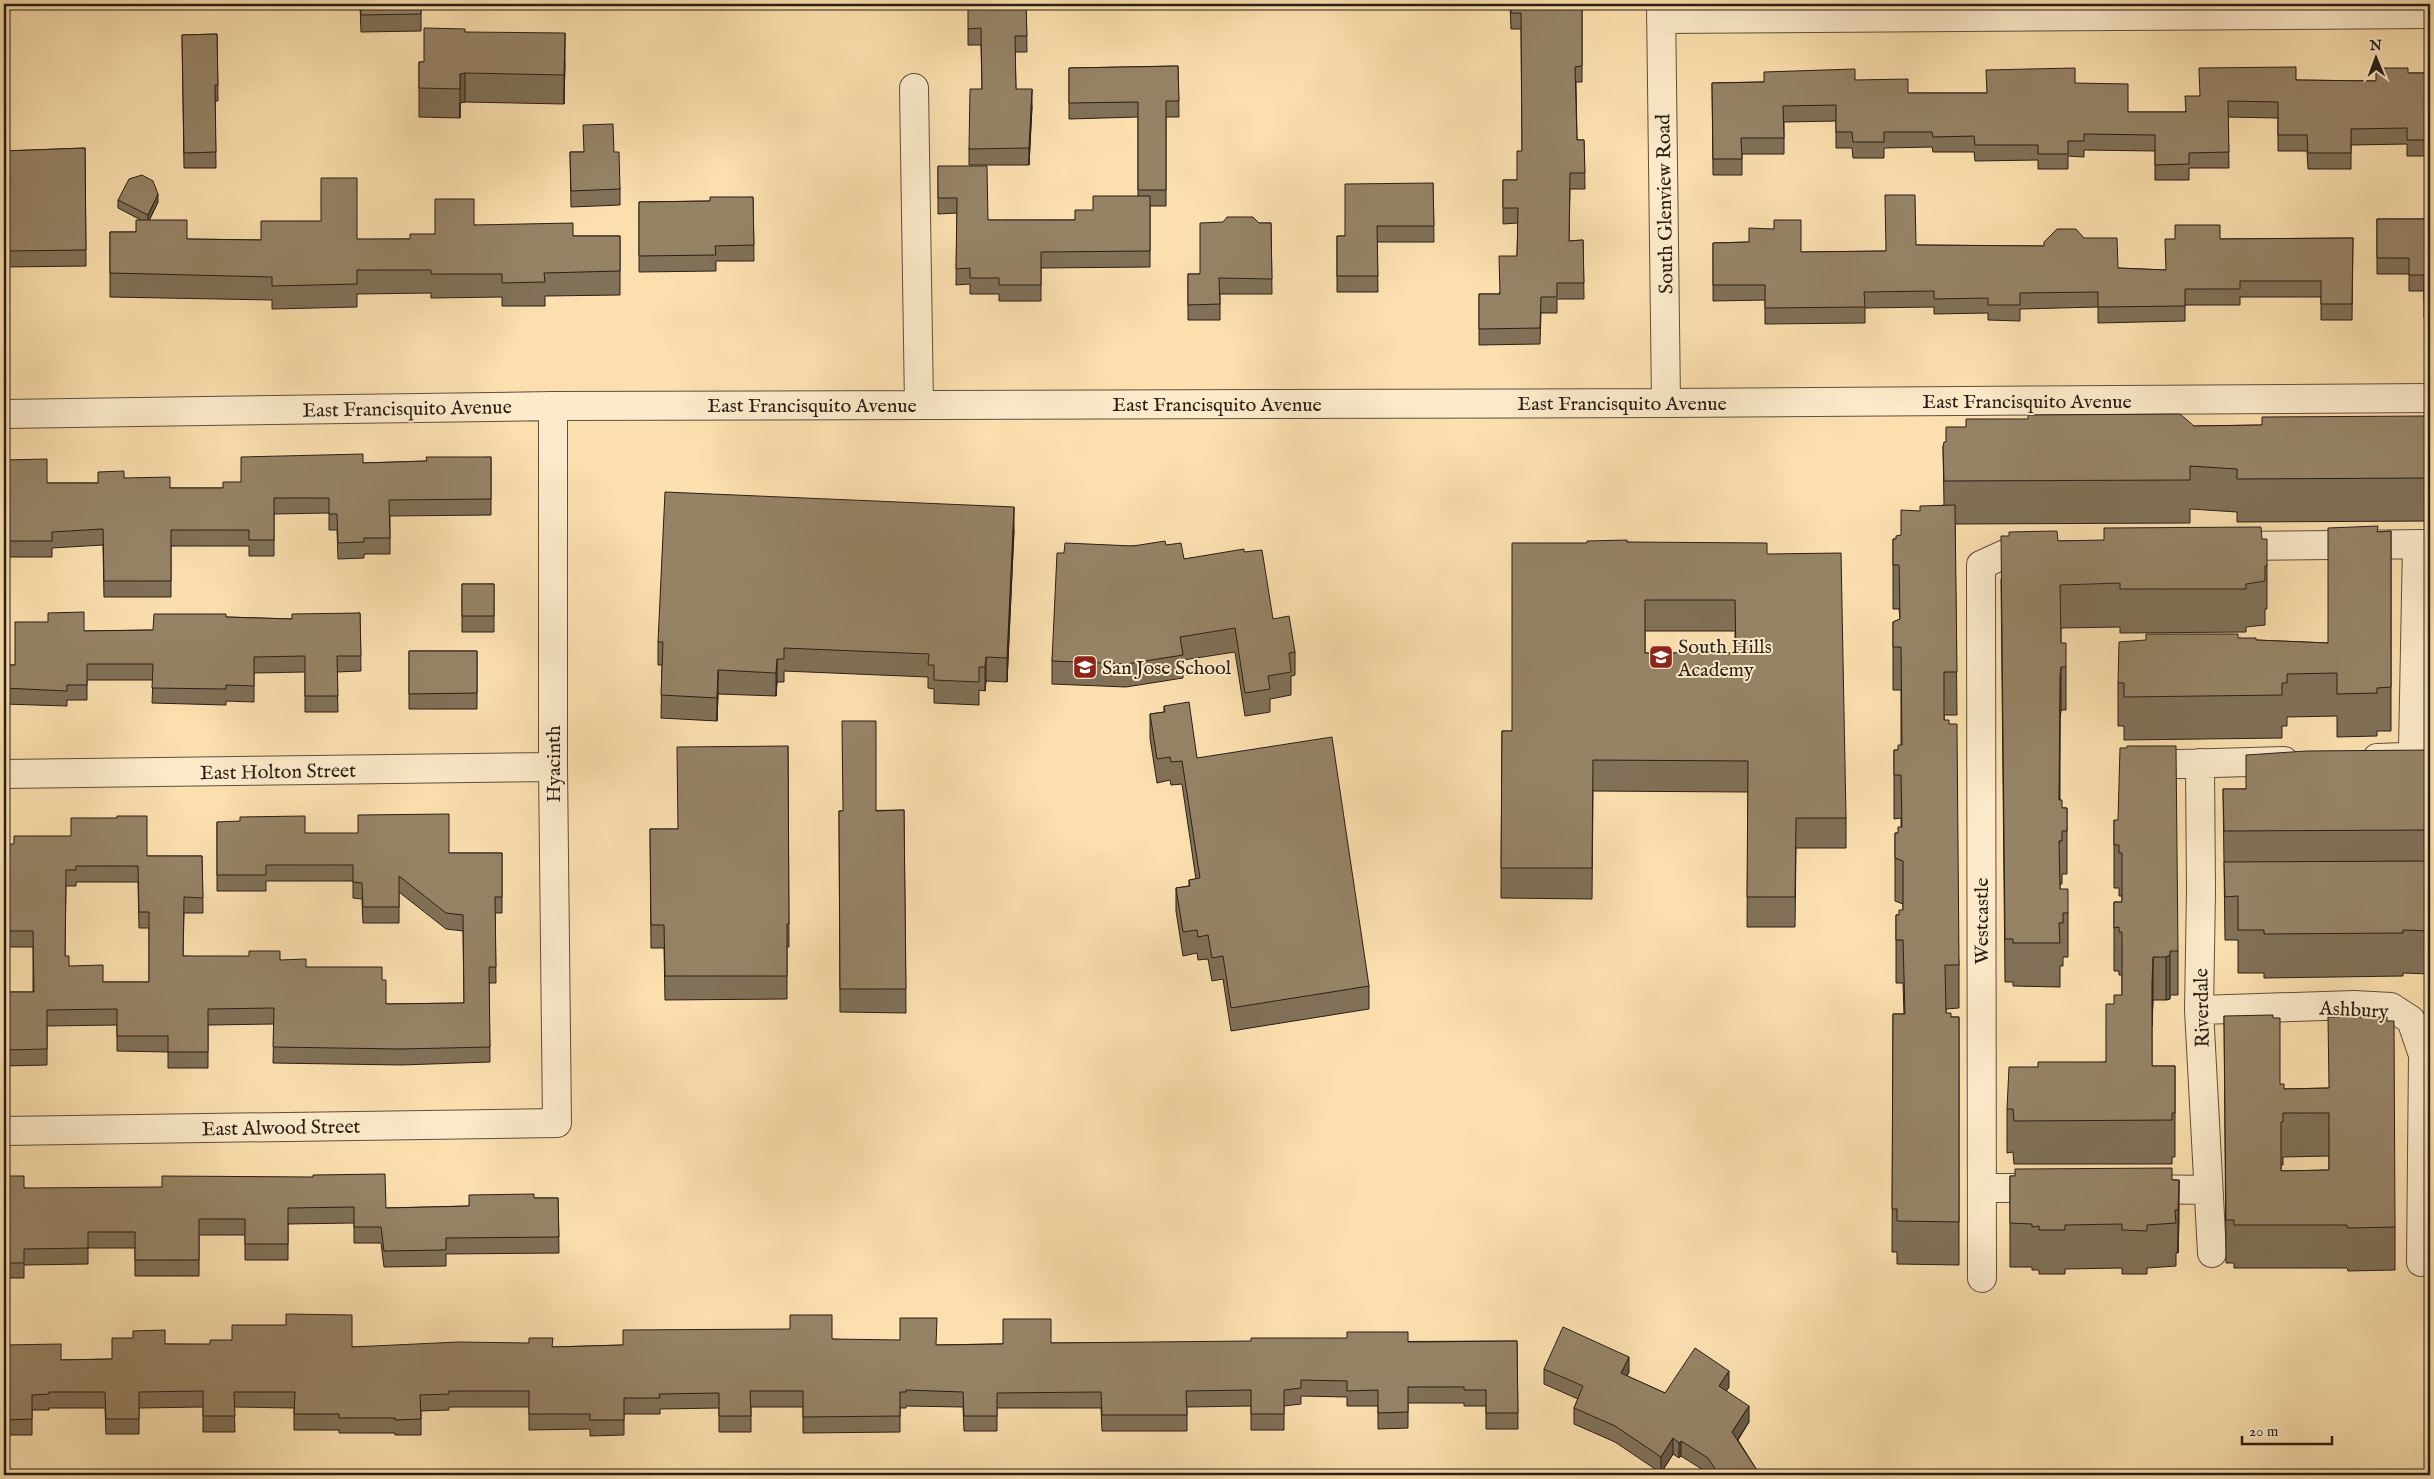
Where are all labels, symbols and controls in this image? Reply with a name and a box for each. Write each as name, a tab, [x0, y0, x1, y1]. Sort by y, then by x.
north arrow	[2352, 32, 2402, 82]
text: N	[2369, 37, 2382, 55]
street label: South Glenview Road	[1651, 113, 1680, 294]
street label: East Francisquito Avenue	[1922, 390, 2132, 415]
street label: East Francisquito Avenue	[1517, 392, 1727, 417]
street label: East Francisquito Avenue	[1112, 393, 1322, 418]
street label: East Francisquito Avenue	[707, 394, 917, 419]
street label: East Francisquito Avenue	[302, 395, 512, 424]
place label: South Hills Academy	[1677, 635, 1772, 683]
school or university icon: South Hills Academy	[1648, 644, 1674, 670]
school or university icon: San Jose School	[1072, 654, 1098, 680]
place label: San Jose School	[1102, 656, 1232, 681]
street label: Hyacinth	[542, 725, 567, 803]
street label: East Holton Street	[200, 759, 356, 786]
street label: Westcastle	[1970, 878, 1995, 964]
street label: Riverdale	[2189, 968, 2216, 1048]
street label: Ashbury	[2318, 996, 2389, 1025]
street label: East Alwood Street	[202, 1115, 361, 1142]
scale bar	[2242, 1414, 2332, 1446]
text: 20 m	[2249, 1422, 2279, 1441]

